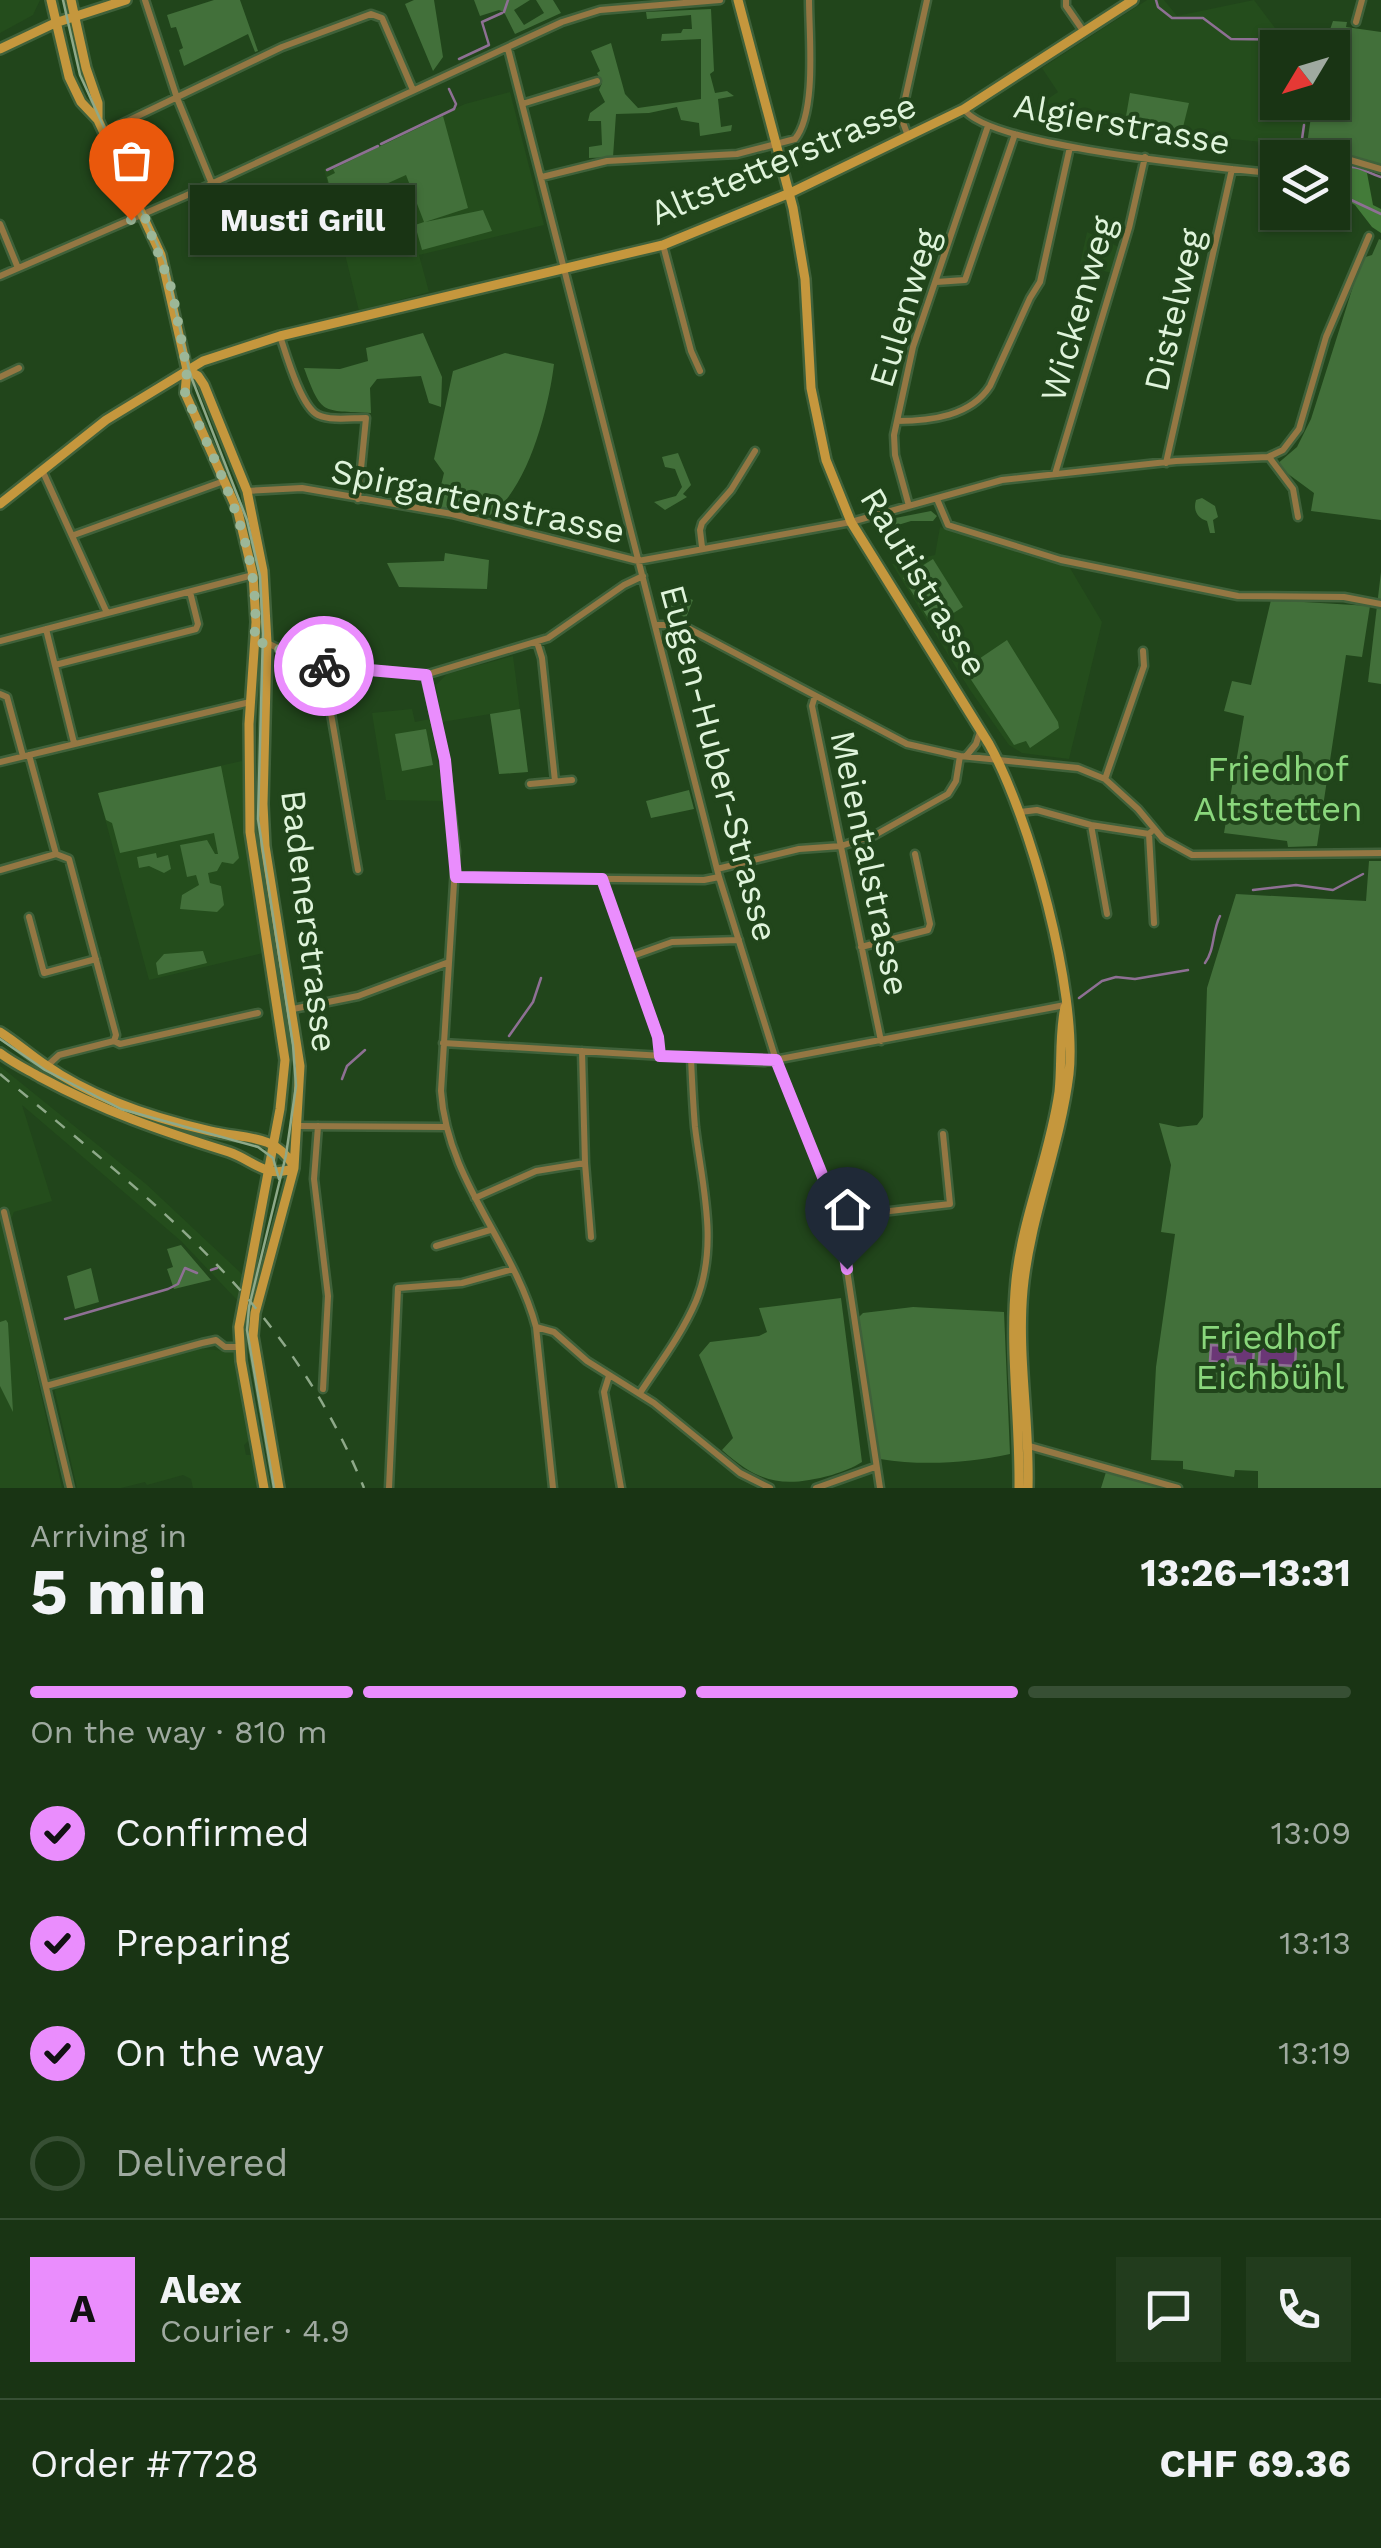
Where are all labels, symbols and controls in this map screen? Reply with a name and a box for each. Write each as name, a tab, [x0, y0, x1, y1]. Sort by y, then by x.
north arrow	[1260, 30, 1350, 120]
map controls	[1260, 30, 1350, 230]
street label: Altstetterstrasse	[644, 84, 922, 234]
street label: Algierstrasse	[1010, 84, 1234, 164]
pin	[89, 118, 174, 221]
icon: bag	[104, 133, 159, 188]
button: layers	[1260, 140, 1350, 230]
callout: Musti Grill	[191, 185, 416, 255]
text: Musti Grill	[220, 201, 385, 239]
street label: Wickenweg	[1032, 211, 1125, 407]
street label: Eulenweg	[860, 223, 948, 392]
street label: Distelweg	[1135, 224, 1213, 395]
street label: Spirgartenstrasse	[327, 449, 629, 553]
street label: Rautistrasse	[851, 480, 997, 684]
street label: Eugen-Huber-Strasse	[651, 580, 787, 946]
courier	[274, 616, 374, 716]
icon: bike	[297, 639, 352, 694]
street label: Meientalstrasse	[821, 727, 919, 999]
park label: Friedhof Altstetten	[1193, 748, 1363, 830]
street label: Badenerstrasse	[272, 787, 346, 1055]
pin	[805, 1167, 890, 1270]
icon: home	[820, 1182, 875, 1237]
park label: Friedhof Eichbühl	[1196, 1316, 1345, 1398]
text: Arriving in	[30, 1517, 187, 1555]
text: 13:26–13:31	[1140, 1551, 1351, 1595]
text: 5 min	[30, 1554, 207, 1630]
text: On the way · 810 m	[30, 1713, 328, 1751]
icon: check	[30, 1806, 85, 1861]
text: Confirmed	[115, 1811, 310, 1855]
text: 13:09	[1271, 1814, 1351, 1852]
icon: check	[30, 1916, 85, 1971]
text: Preparing	[115, 1921, 290, 1965]
text: 13:13	[1279, 1924, 1351, 1962]
icon: check	[30, 2026, 85, 2081]
text: On the way	[115, 2031, 324, 2075]
text: 13:19	[1278, 2034, 1351, 2072]
text: Delivered	[115, 2141, 288, 2185]
button: chat	[1116, 2257, 1221, 2362]
button: phone	[1246, 2257, 1351, 2362]
text: Alex	[160, 2268, 242, 2312]
text: A	[70, 2287, 95, 2331]
text: Courier · 4.9	[160, 2312, 350, 2350]
text: Order #7728	[30, 2442, 259, 2486]
text: CHF 69.36	[1160, 2442, 1351, 2486]

